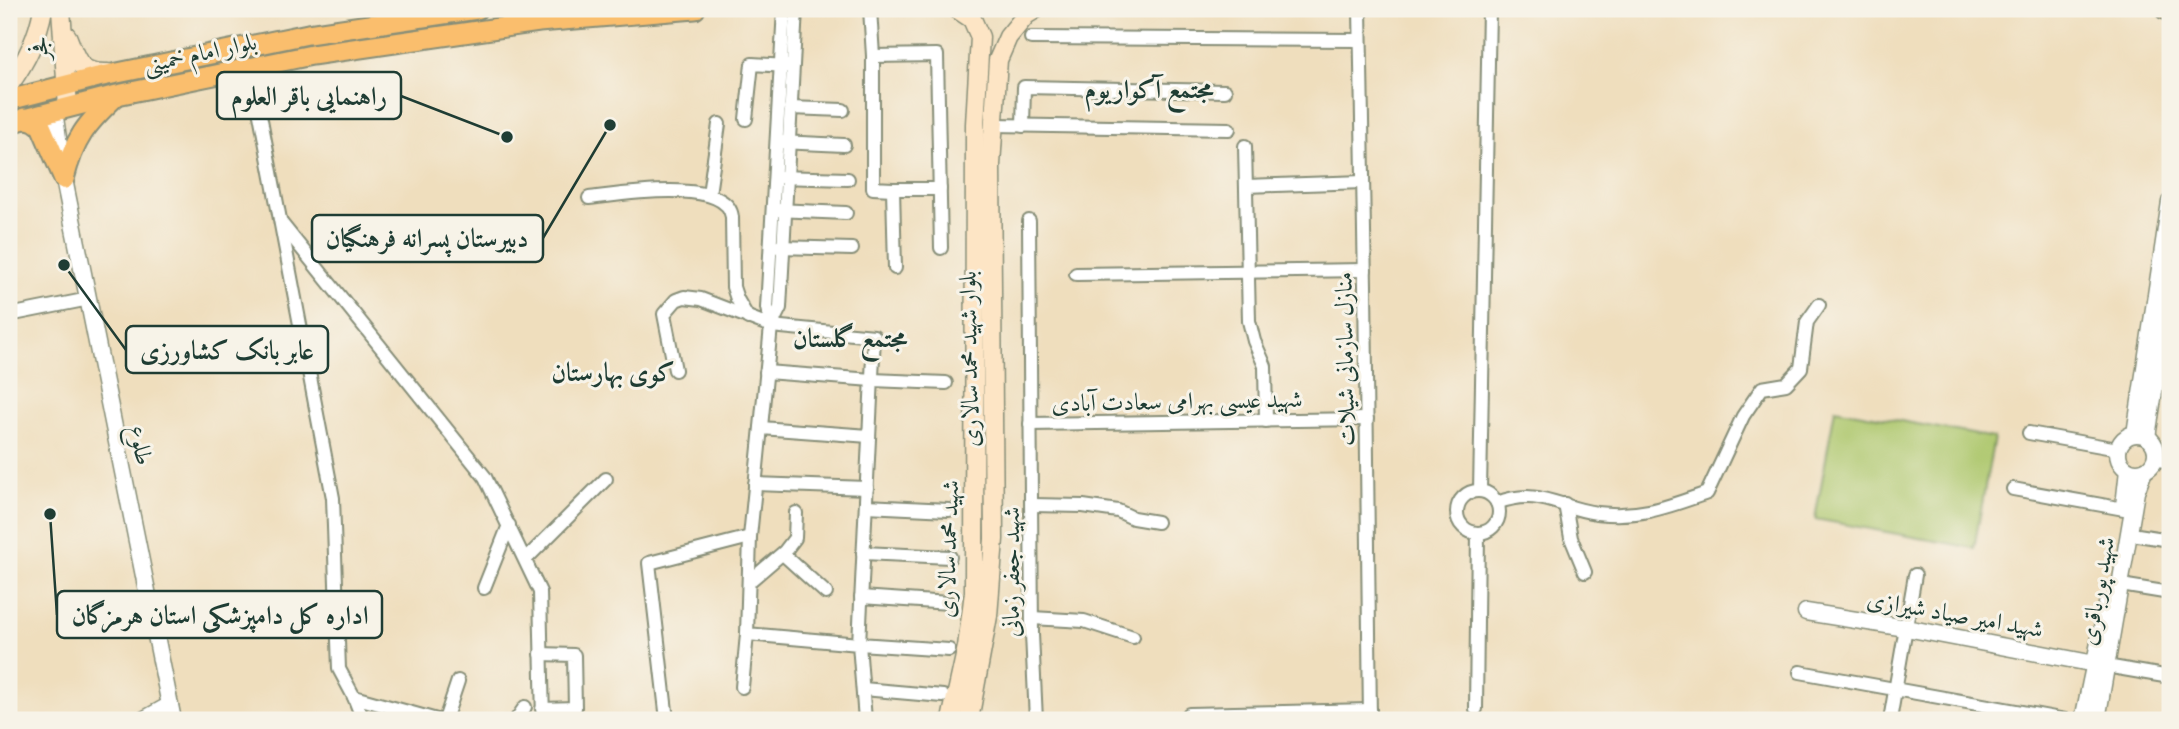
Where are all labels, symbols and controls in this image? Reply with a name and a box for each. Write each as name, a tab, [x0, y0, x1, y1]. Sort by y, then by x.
street label: بلوار امام خمینی	[141, 26, 261, 86]
street label: فجر	[24, 35, 55, 64]
callout: راهنمایی باقر العلوم	[217, 72, 401, 119]
district label: مجتمع آکواریوم	[1084, 73, 1215, 113]
text: راهنمایی باقر العلوم	[231, 80, 387, 119]
callout: دبیرستان پسرانه فرهنگیان	[312, 215, 543, 262]
text: دبیرستان پسرانه فرهنگیان	[326, 222, 528, 258]
street label: بلوار شهید محمد سالاری	[952, 271, 986, 447]
street label: منازل سازمانی شیلات	[1328, 271, 1362, 447]
district label: مجتمع گلستان	[793, 322, 909, 362]
callout: عابر بانک کشاورزی	[126, 326, 328, 373]
text: عابر بانک کشاورزی	[140, 334, 314, 366]
district label: کوی بهارستان	[551, 356, 675, 389]
street label: شهید عیسی بهرامی سعادت آبادی	[1051, 384, 1303, 420]
street label: طلوع	[118, 422, 160, 469]
street label: شهید محمد سالاری	[931, 479, 965, 619]
street label: شهید جعفر زمانی	[996, 507, 1026, 637]
street label: شهید پورباقری	[2073, 534, 2123, 648]
street label: شهید امیر صیاد شیرازی	[1864, 584, 2046, 644]
callout: اداره کل دامپزشکی استان هرمزگان	[57, 591, 382, 638]
text: اداره کل دامپزشکی استان هرمزگان	[71, 599, 369, 634]

